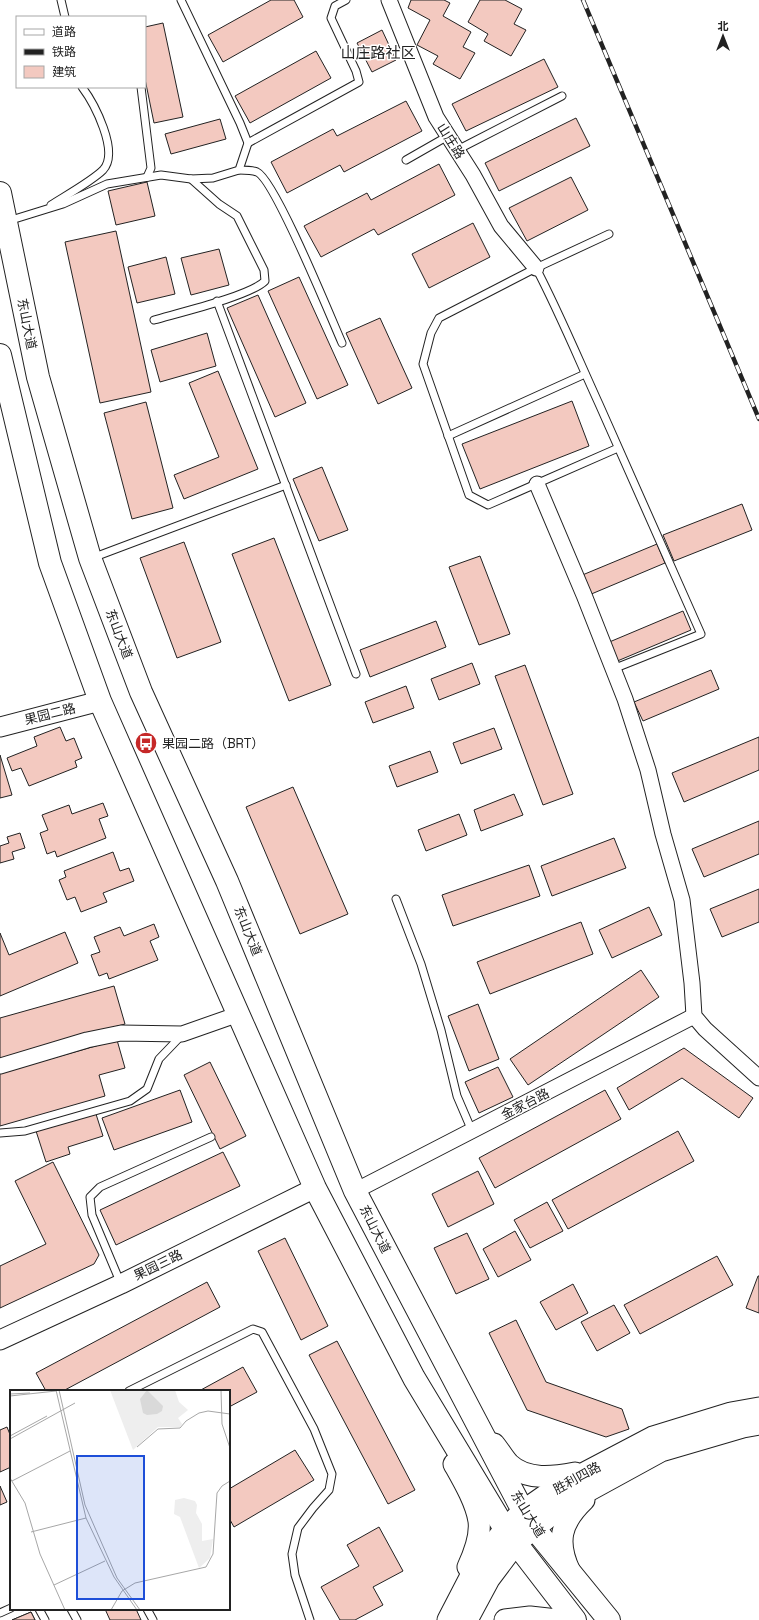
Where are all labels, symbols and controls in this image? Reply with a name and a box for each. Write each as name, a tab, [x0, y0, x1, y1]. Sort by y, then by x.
legend	[16, 16, 146, 88]
north arrow	[703, 16, 743, 56]
text: 北	[718, 19, 729, 33]
text: 道路	[52, 24, 76, 40]
district label: 山庄路社区	[340, 43, 416, 62]
text: 铁路	[52, 44, 76, 60]
text: 建筑	[52, 64, 76, 80]
street label: 山庄路	[433, 120, 469, 162]
street label: 东山大道	[14, 297, 40, 351]
street label: 东山大道	[102, 607, 136, 661]
street label: 果园二路	[23, 699, 77, 729]
bus stop icon: 果园二路（BRT）	[133, 730, 159, 756]
place label: 果园二路（BRT）	[162, 735, 264, 752]
street label: 东山大道	[230, 904, 266, 958]
street label: 金家台路	[498, 1085, 552, 1123]
street label: 东山大道	[356, 1202, 394, 1256]
street label: 果园三路	[131, 1246, 185, 1284]
inset map	[10, 1390, 230, 1610]
street label: 胜利四路	[550, 1458, 604, 1498]
street label: 东山大道	[507, 1487, 549, 1541]

